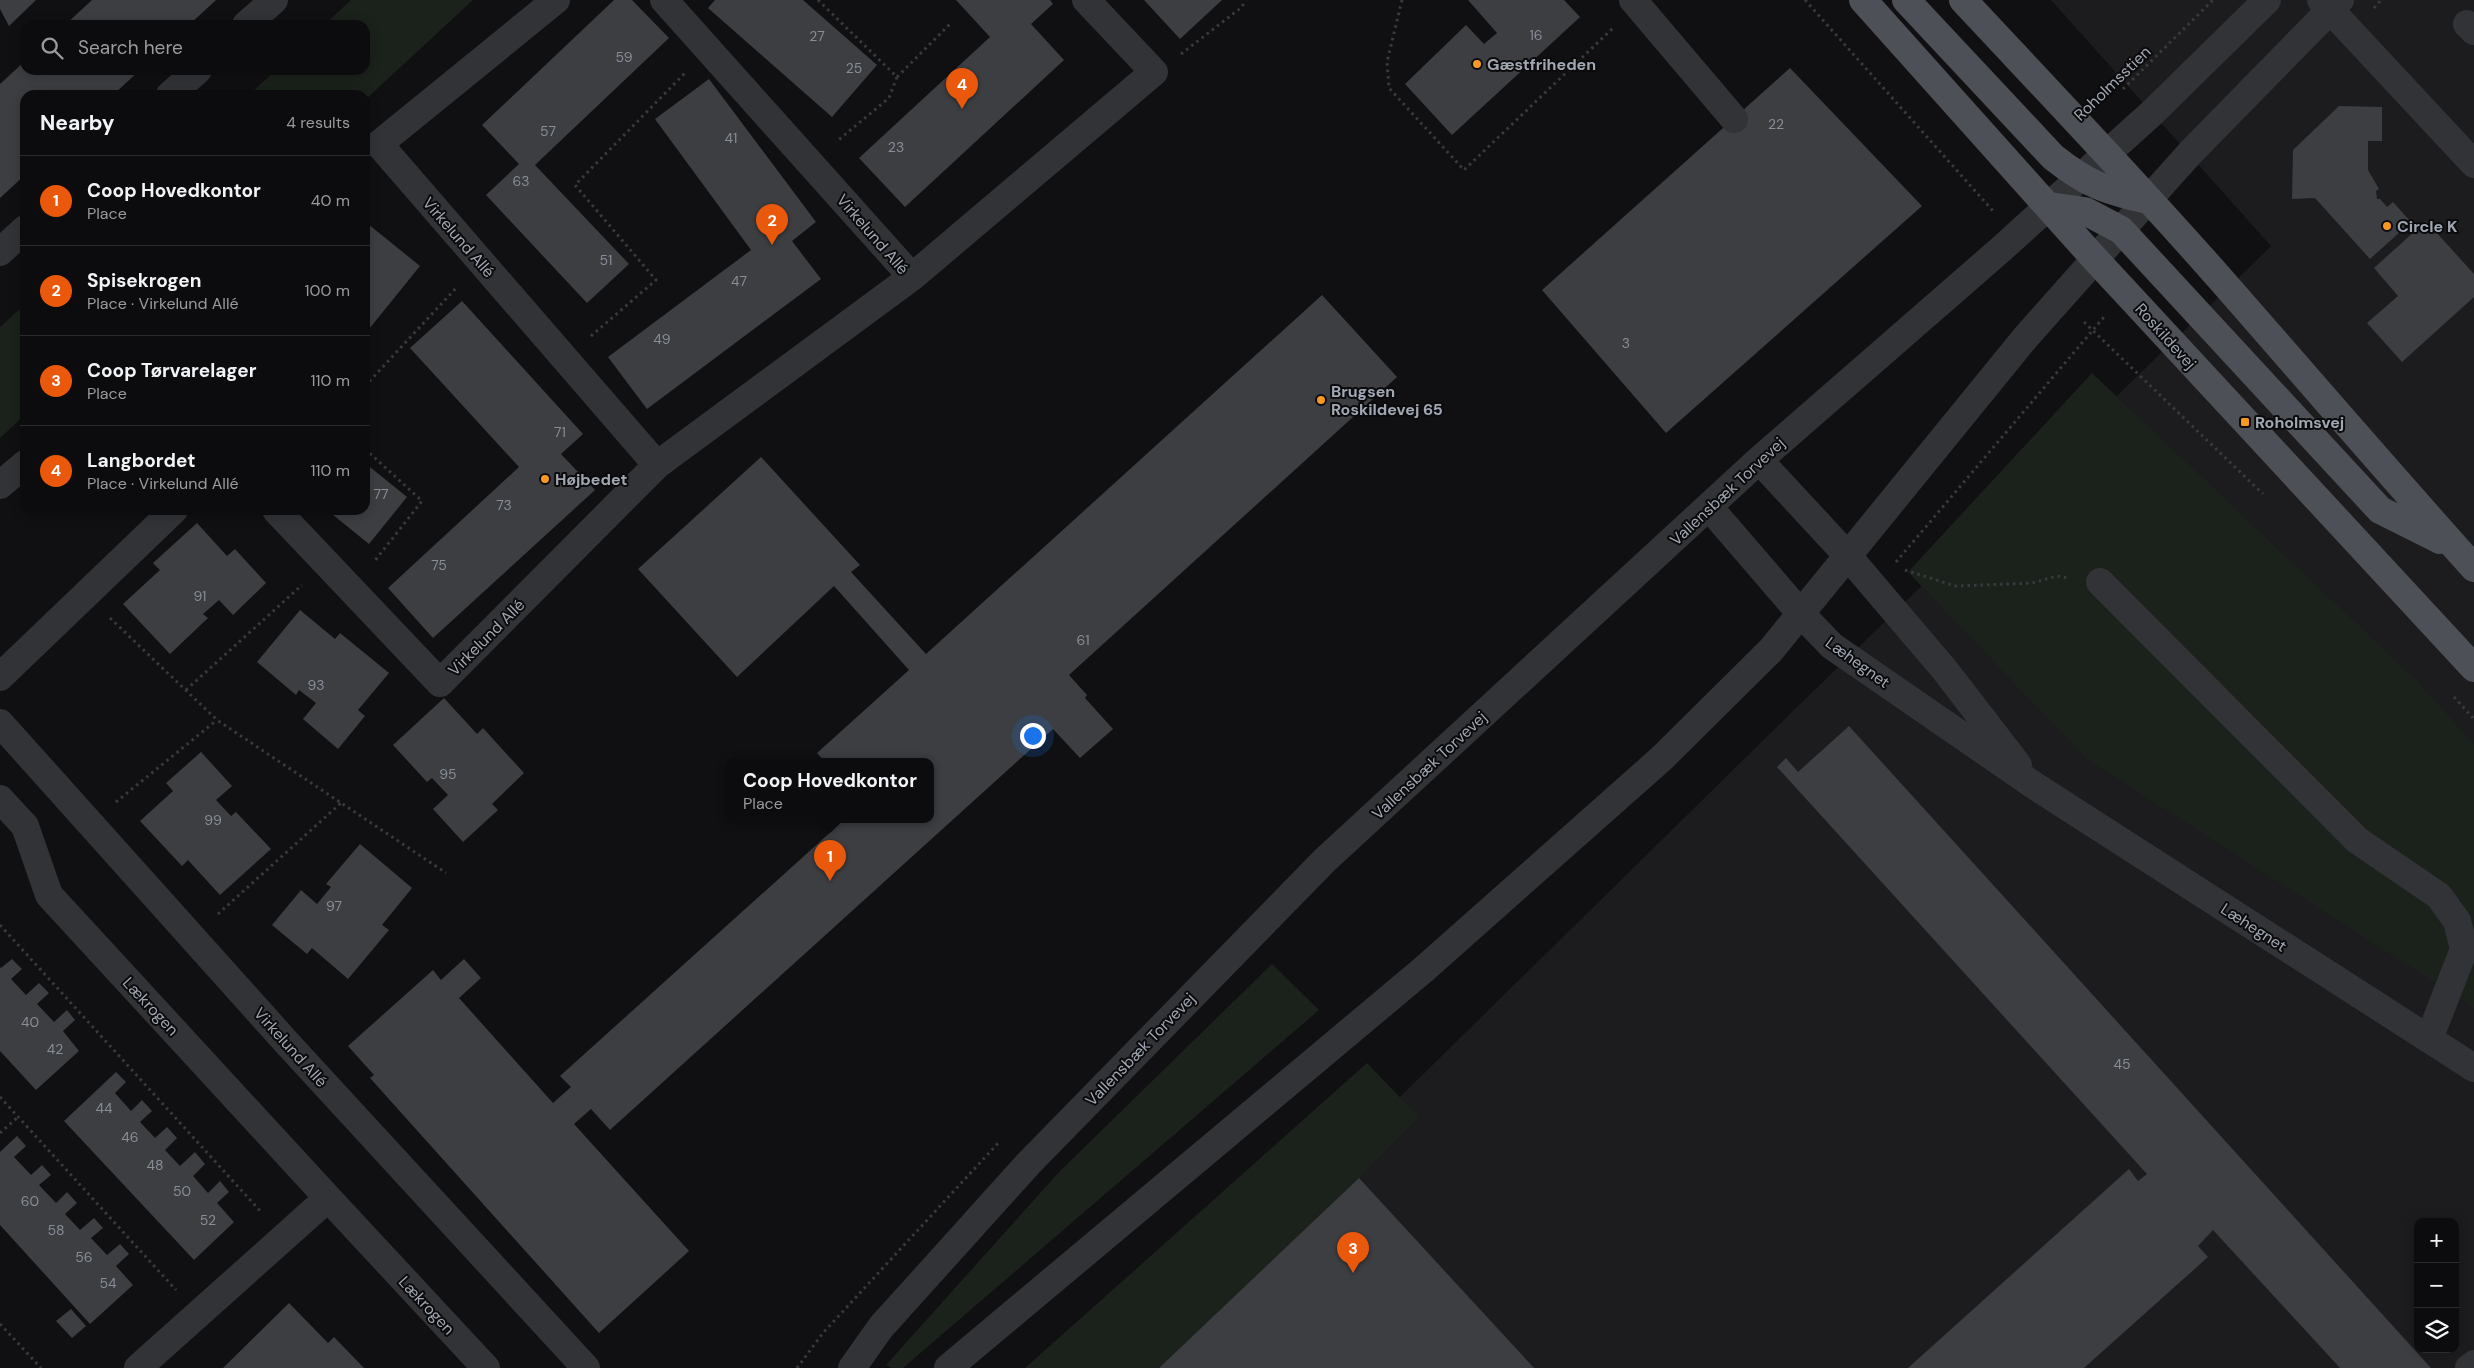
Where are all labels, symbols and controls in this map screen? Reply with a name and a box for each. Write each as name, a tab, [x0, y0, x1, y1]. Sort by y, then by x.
search box	[20, 20, 370, 75]
house number: 16	[1529, 26, 1543, 44]
house number: 27	[809, 27, 825, 45]
icon: search	[38, 34, 66, 62]
text: Search here	[78, 35, 183, 60]
street label: Roholmsstien	[2069, 41, 2155, 125]
house number: 59	[616, 48, 633, 66]
place label: Gæstfriheden	[1487, 54, 1596, 75]
marker: Gæstfriheden	[1471, 58, 1483, 70]
house number: 25	[846, 59, 862, 77]
pin: 4	[946, 68, 978, 109]
text: Nearby	[40, 109, 114, 137]
text: 4 results	[286, 112, 350, 133]
house number: 22	[1768, 115, 1784, 133]
house number: 57	[540, 122, 556, 140]
house number: 41	[725, 129, 737, 147]
house number: 23	[888, 138, 904, 156]
house number: 63	[512, 172, 530, 190]
text: Coop Hovedkontor	[87, 178, 261, 203]
text: 1	[53, 190, 59, 211]
text: 40 m	[311, 190, 350, 211]
street label: Virkelund Allé	[832, 190, 913, 279]
street label: Virkelund Allé	[418, 193, 499, 282]
text: Place	[87, 203, 127, 224]
pin: 2	[756, 204, 788, 245]
place label: Circle K	[2397, 216, 2458, 237]
marker: Circle K	[2381, 220, 2393, 232]
house number: 51	[600, 251, 612, 269]
text: Spisekrogen	[87, 268, 201, 293]
house number: 47	[731, 272, 747, 290]
text: 2	[51, 280, 61, 301]
text: 100 m	[305, 280, 350, 301]
text: Place · Virkelund Allé	[87, 293, 239, 314]
street label: Roskildevej	[2130, 299, 2201, 374]
house number: 49	[653, 330, 671, 348]
house number: 3	[1622, 334, 1630, 352]
text: Coop Tørvarelager	[87, 358, 257, 383]
text: 3	[51, 370, 61, 391]
text: 110 m	[311, 370, 350, 391]
place label: Brugsen Roskildevej 65	[1331, 381, 1443, 420]
text: Place	[87, 383, 127, 404]
marker: Brugsen Roskildevej 65	[1315, 394, 1327, 406]
place label: Roholmsvej	[2255, 412, 2344, 433]
marker: Roholmsvej	[2239, 416, 2251, 428]
house number: 71	[554, 423, 566, 441]
street label: Vallensbæk Torvevej	[1665, 433, 1789, 550]
text: Langbordet	[87, 448, 195, 473]
text: 4	[51, 460, 61, 481]
text: 110 m	[311, 460, 350, 481]
place label: Højbedet	[555, 469, 627, 490]
text: Place · Virkelund Allé	[87, 473, 239, 494]
marker: Højbedet	[539, 473, 551, 485]
house number: 77	[374, 485, 388, 503]
house number: 73	[496, 496, 512, 514]
house number: 75	[431, 556, 447, 574]
house number: 91	[194, 587, 206, 605]
street label: Virkelund Allé	[444, 595, 529, 680]
house number: 61	[1076, 631, 1090, 649]
street label: Læhegnet	[1821, 632, 1894, 693]
house number: 93	[308, 676, 324, 694]
street label: Vallensbæk Torvevej	[1367, 707, 1491, 824]
your location	[1020, 723, 1046, 749]
popup	[726, 758, 934, 823]
house number: 95	[439, 765, 457, 783]
text: Coop Hovedkontor	[743, 768, 917, 793]
text: Place	[743, 793, 783, 814]
house number: 99	[204, 811, 222, 829]
pin: 1	[814, 840, 846, 881]
house number: 97	[326, 897, 342, 915]
street label: Læhegnet	[2217, 898, 2291, 957]
street label: Lækrogen	[118, 973, 183, 1040]
street label: Vallensbæk Torvevej	[1081, 988, 1200, 1110]
street label: Virkelund Allé	[249, 1003, 332, 1092]
house number: 40	[21, 1013, 39, 1031]
house number: 42	[47, 1040, 63, 1058]
house number: 45	[2113, 1055, 2131, 1073]
house number: 44	[96, 1099, 113, 1117]
house number: 46	[121, 1128, 139, 1146]
house number: 48	[146, 1156, 164, 1174]
house number: 50	[173, 1182, 191, 1200]
house number: 60	[21, 1192, 39, 1210]
house number: 52	[200, 1211, 216, 1229]
map controls	[2414, 1218, 2459, 1353]
button: +	[2414, 1218, 2459, 1263]
house number: 58	[47, 1221, 65, 1239]
pin: 3	[1337, 1232, 1369, 1273]
house number: 56	[75, 1248, 93, 1266]
button: −	[2414, 1263, 2459, 1308]
street label: Lækrogen	[394, 1272, 459, 1339]
house number: 54	[99, 1274, 117, 1292]
button: layers	[2414, 1308, 2459, 1353]

